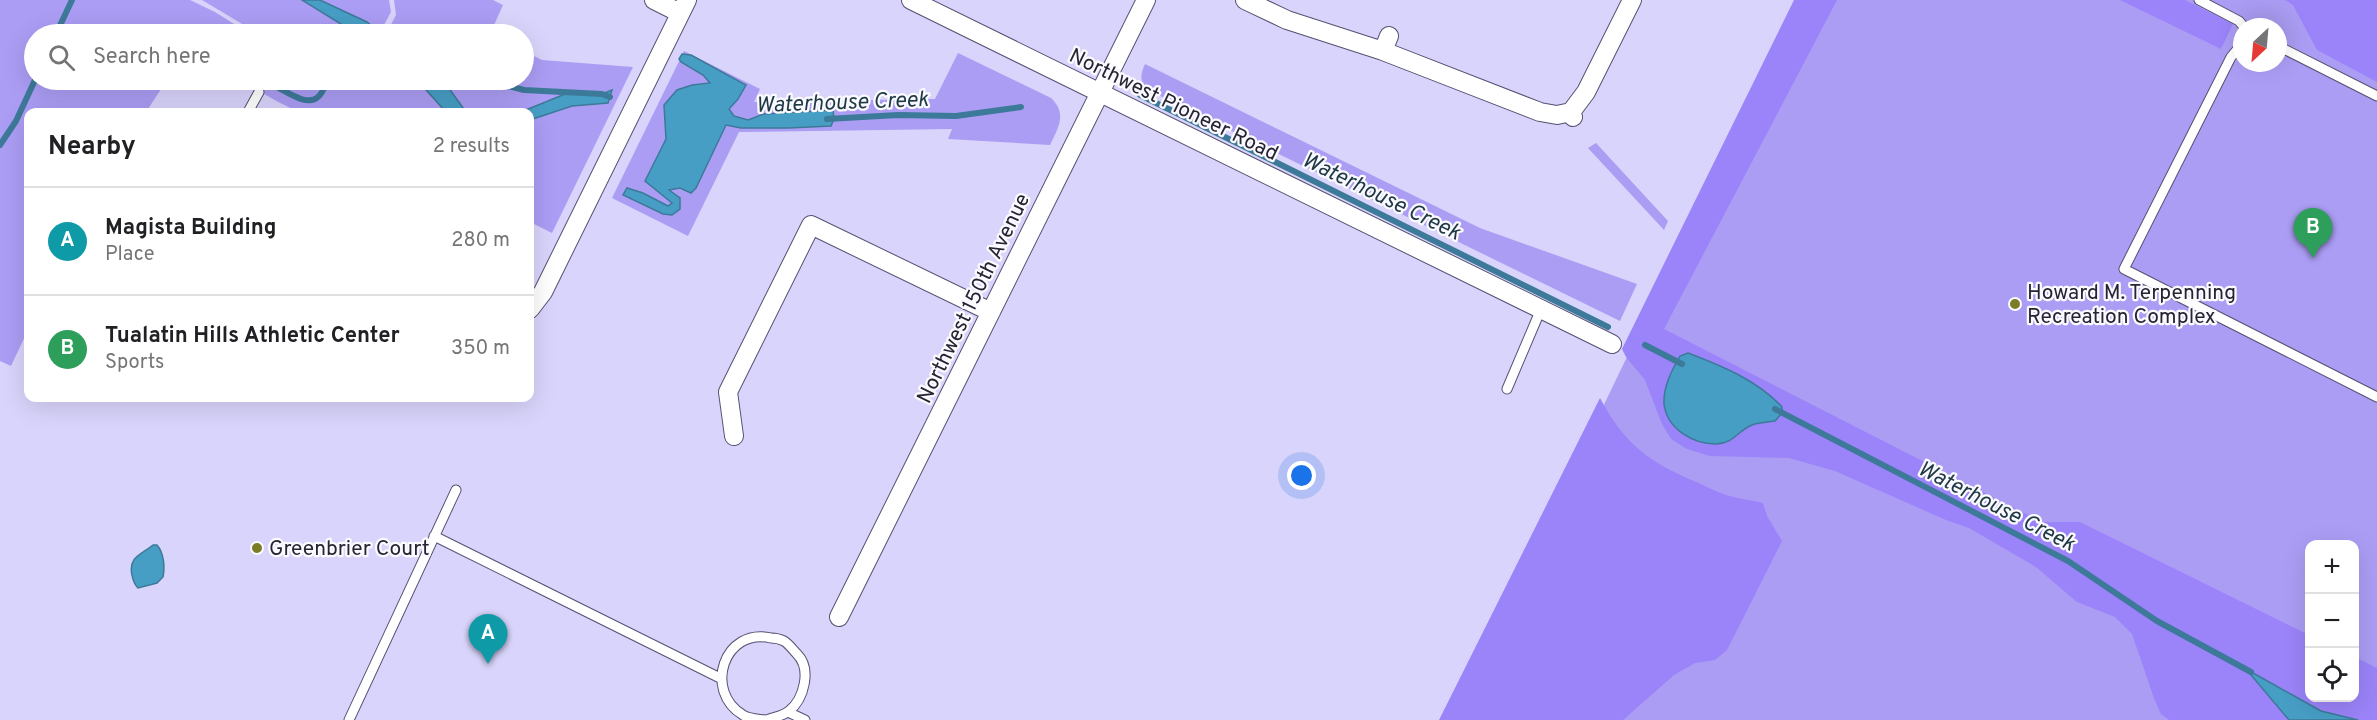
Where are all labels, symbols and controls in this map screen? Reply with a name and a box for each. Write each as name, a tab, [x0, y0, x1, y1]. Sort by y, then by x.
north arrow	[2233, 18, 2287, 72]
search box	[24, 24, 534, 90]
icon: search	[45, 41, 78, 74]
street label: Northwest Pioneer Road	[1064, 43, 1283, 168]
text: Search here	[93, 44, 211, 71]
water label: Waterhouse Creek	[755, 87, 930, 120]
text: Nearby	[48, 131, 136, 164]
text: 2 results	[433, 134, 510, 160]
water label: Waterhouse Creek	[1297, 147, 1465, 248]
street label: Northwest 150th Avenue	[912, 189, 1037, 408]
pin: B	[2294, 208, 2332, 258]
text: Magista Building	[105, 215, 277, 242]
text: A	[60, 228, 75, 254]
text: 280 m	[451, 228, 510, 254]
text: Place	[105, 242, 155, 268]
place label: Howard M. Terpenning Recreation Complex	[2027, 280, 2236, 331]
marker: Howard M. Terpenning Recreation Complex	[2008, 297, 2022, 311]
text: Tualatin Hills Athletic Center	[105, 323, 400, 350]
text: B	[61, 336, 74, 362]
text: 350 m	[451, 336, 510, 362]
text: Sports	[105, 350, 165, 376]
water label: Waterhouse Creek	[1913, 456, 2080, 559]
your location	[1287, 461, 1316, 490]
place label: Greenbrier Court	[269, 536, 430, 563]
map controls	[2305, 540, 2359, 702]
button: +	[2305, 540, 2359, 594]
marker: Greenbrier Court	[250, 541, 264, 555]
button: −	[2305, 594, 2359, 648]
pin: A	[468, 614, 508, 664]
button: locate	[2305, 648, 2359, 702]

